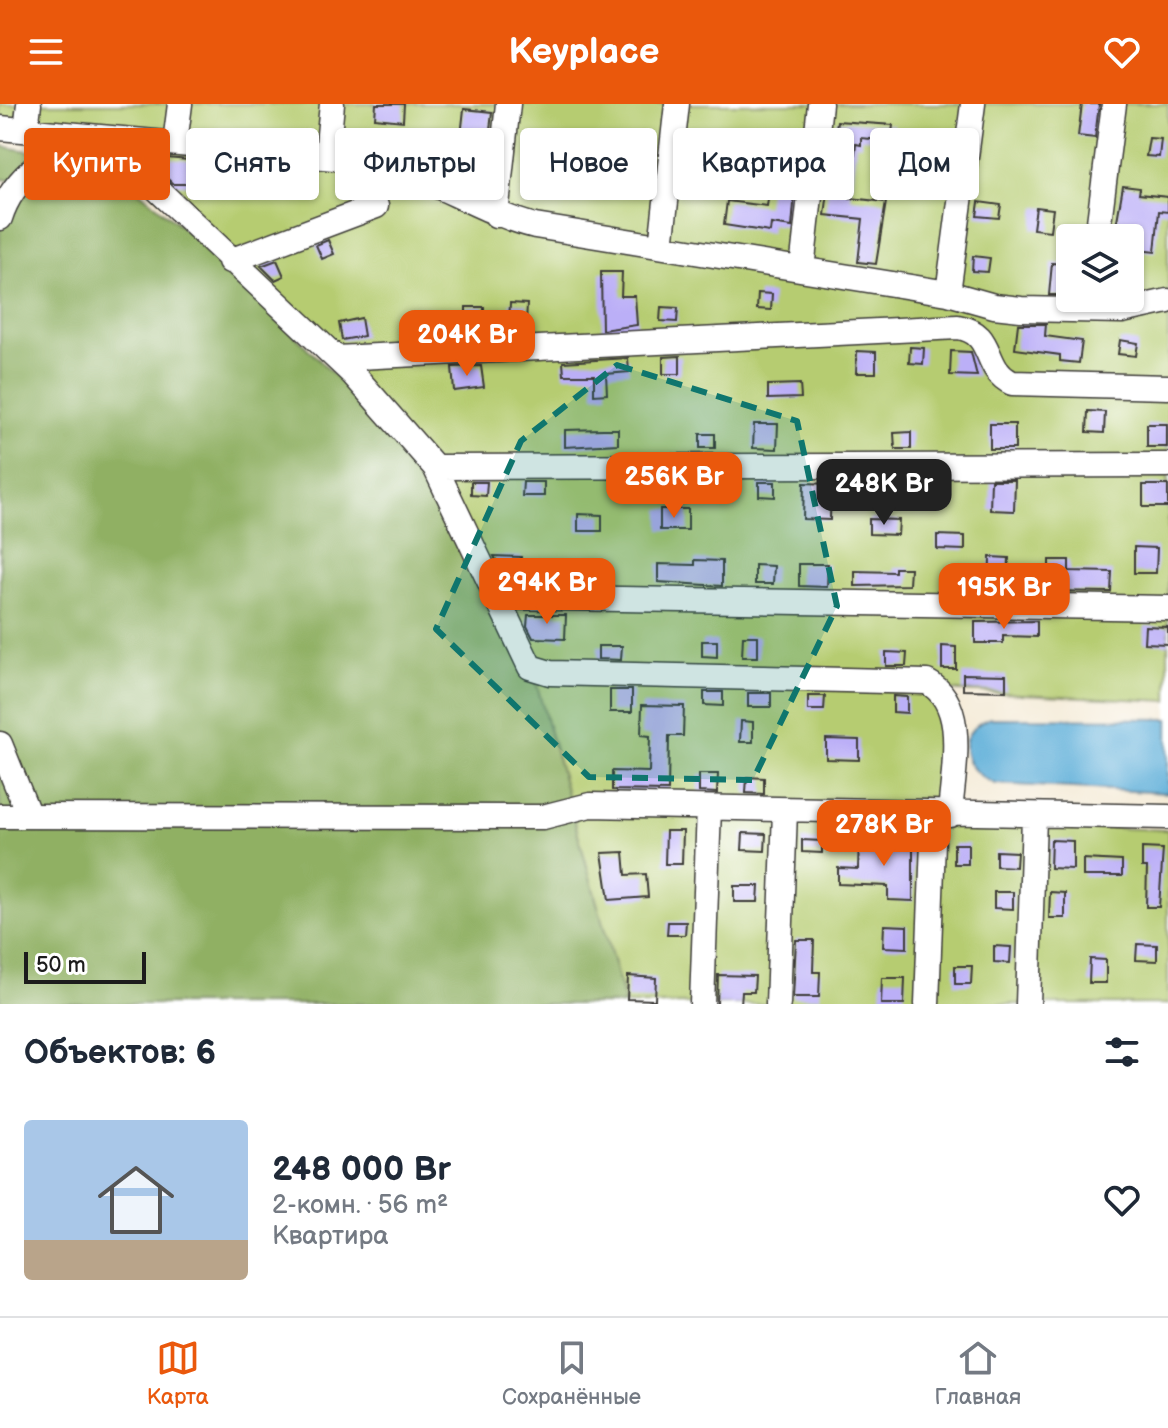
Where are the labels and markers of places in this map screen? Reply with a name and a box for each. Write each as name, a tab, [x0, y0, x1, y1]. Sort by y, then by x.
pin: 204K Br	[393, 310, 541, 378]
pin: 256K Br	[600, 452, 748, 520]
pin: 248K Br	[810, 459, 958, 527]
pin: 294K Br	[473, 558, 621, 626]
pin: 195K Br	[930, 563, 1078, 631]
pin: 278K Br	[810, 800, 958, 868]

